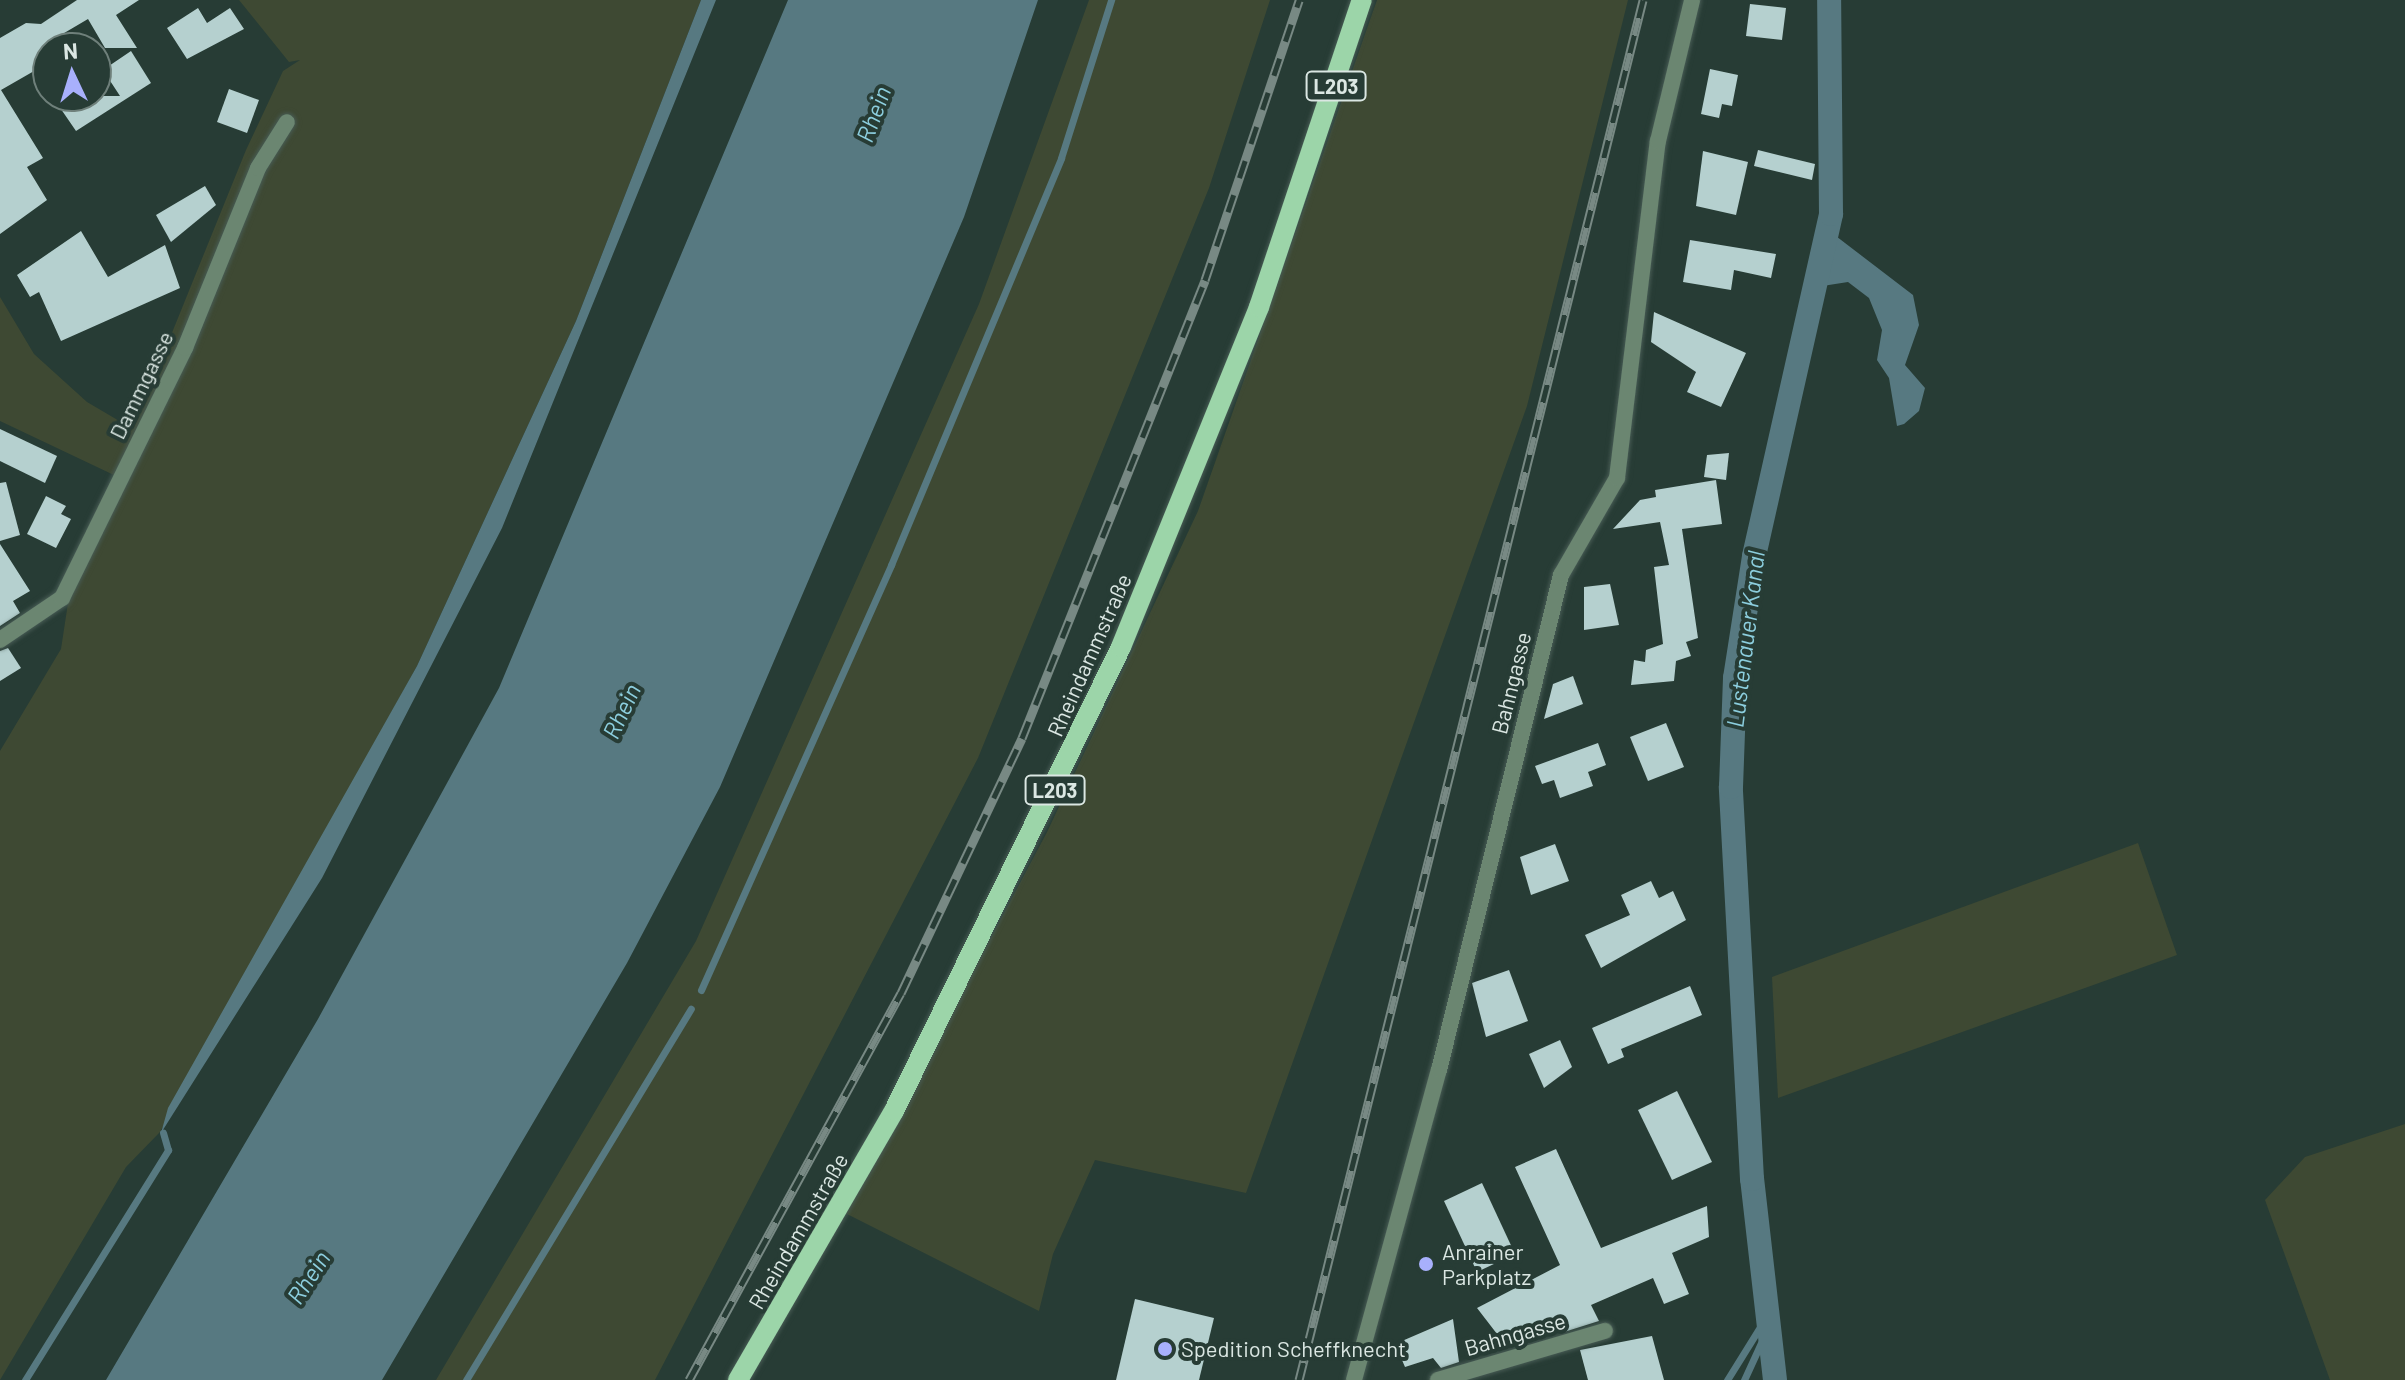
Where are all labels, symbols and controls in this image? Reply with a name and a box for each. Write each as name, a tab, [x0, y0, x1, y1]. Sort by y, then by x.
north arrow	[32, 32, 112, 112]
text: N	[62, 37, 79, 64]
road number: L203	[1304, 70, 1368, 102]
water label: Rhein	[850, 82, 896, 146]
street label: Dammgasse	[104, 327, 178, 443]
water label: Lustenauer Kanal	[1720, 549, 1770, 729]
street label: Rheindammstraße	[1041, 569, 1137, 741]
street label: Bahngasse	[1486, 629, 1536, 737]
water label: Rhein	[596, 679, 646, 743]
road number: L203	[1023, 774, 1087, 806]
street label: Rheindammstraße	[743, 1148, 853, 1314]
place label: Anrainer Parkplatz	[1442, 1238, 1531, 1290]
water label: Rhein	[280, 1245, 336, 1309]
marker: Anrainer Parkplatz	[1417, 1255, 1435, 1273]
street label: Bahngasse	[1461, 1307, 1569, 1361]
place label: Spedition Scheffknecht	[1181, 1336, 1406, 1362]
marker: Spedition Scheffknecht	[1156, 1340, 1174, 1358]

